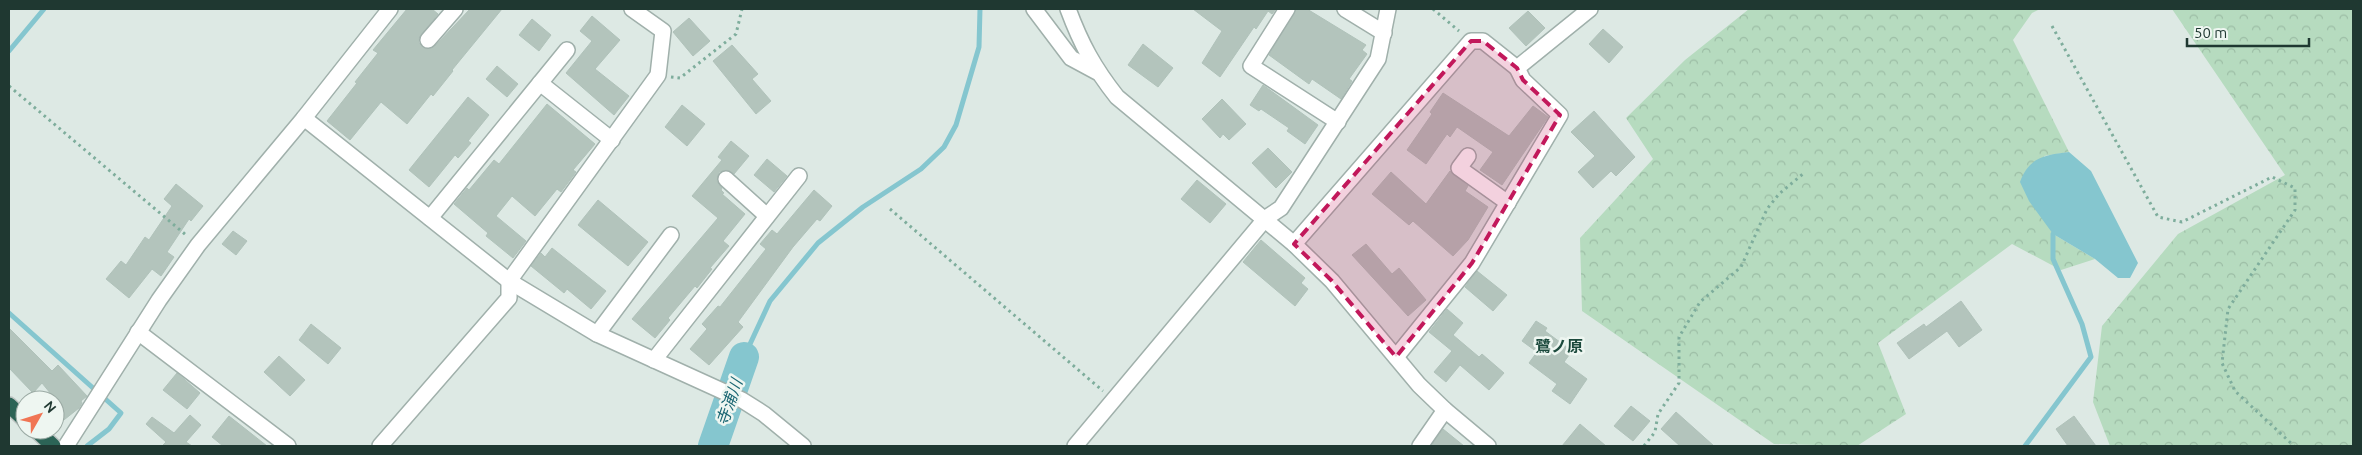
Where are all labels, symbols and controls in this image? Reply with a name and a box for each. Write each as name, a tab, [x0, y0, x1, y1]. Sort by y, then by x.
scale bar	[2187, 15, 2310, 47]
text: 50 m	[2194, 24, 2227, 41]
district label: 鷺ノ原	[1535, 337, 1583, 355]
water label: 寺浦川	[713, 374, 746, 428]
north arrow	[15, 390, 65, 440]
text: N	[41, 398, 60, 416]

